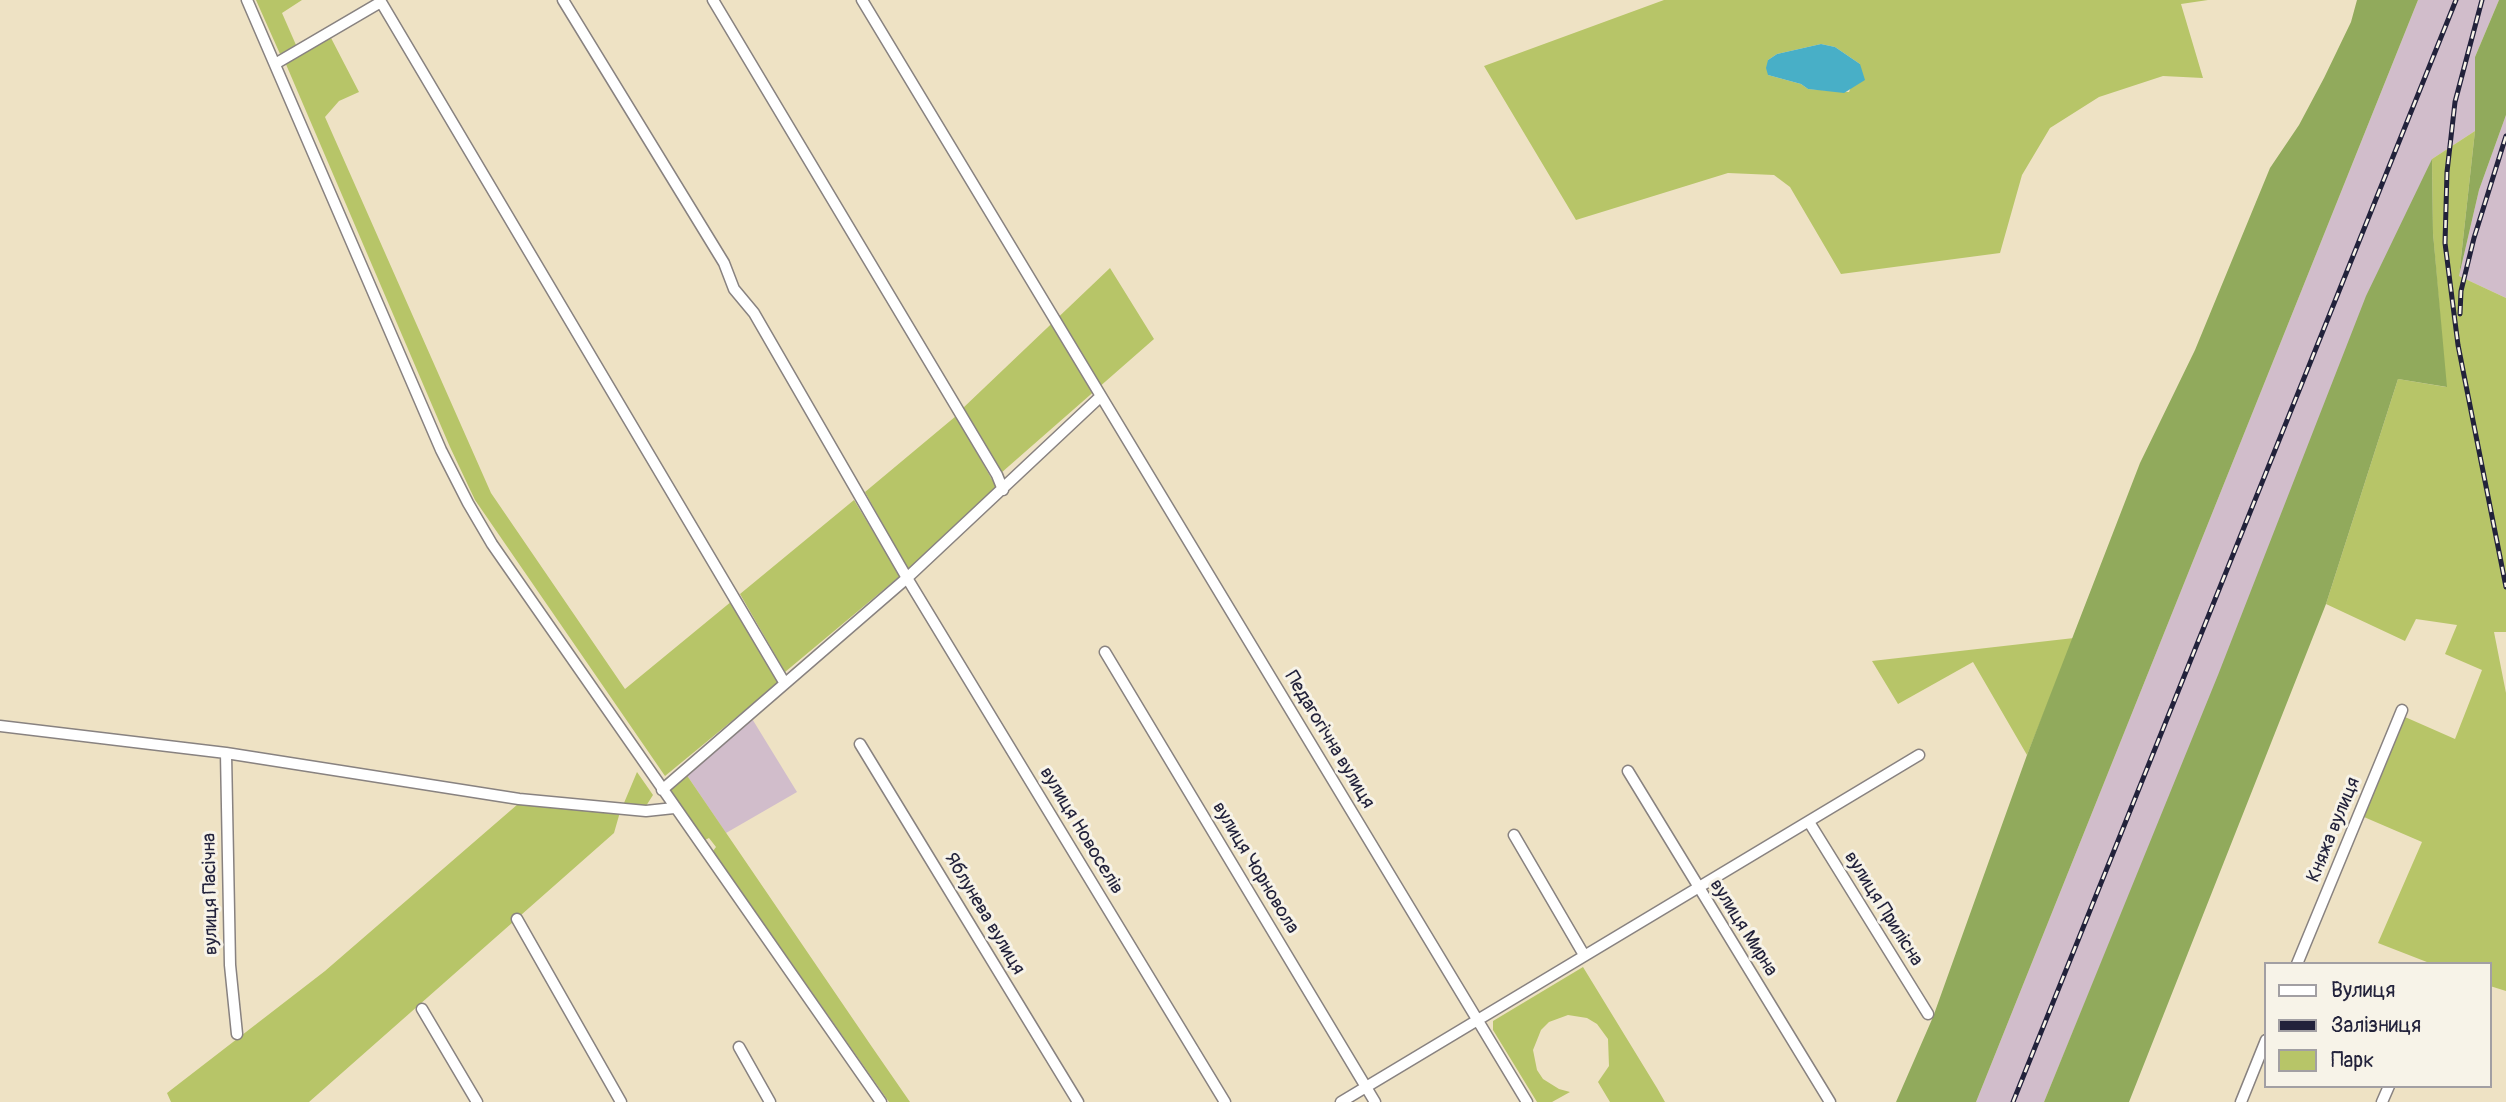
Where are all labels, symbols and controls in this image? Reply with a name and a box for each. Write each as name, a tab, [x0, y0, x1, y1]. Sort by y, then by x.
street label: Педагогічна вулиця	[1279, 667, 1379, 813]
street label: вулиця Новоселів	[1034, 763, 1128, 899]
street label: Княжа вулиця	[2303, 774, 2365, 886]
street label: вулиця Чорновола	[1207, 798, 1303, 938]
street label: вулиця Пасічна	[199, 833, 223, 955]
street label: вулиця Прилісна	[1839, 847, 1927, 971]
street label: Яблунева вулиця	[939, 849, 1029, 979]
street label: вулиця Мирна	[1704, 875, 1782, 981]
legend	[2264, 962, 2492, 1088]
text: Вулиця	[2331, 977, 2395, 1004]
text: Залізниця	[2331, 1012, 2421, 1039]
text: Парк	[2331, 1047, 2374, 1074]

